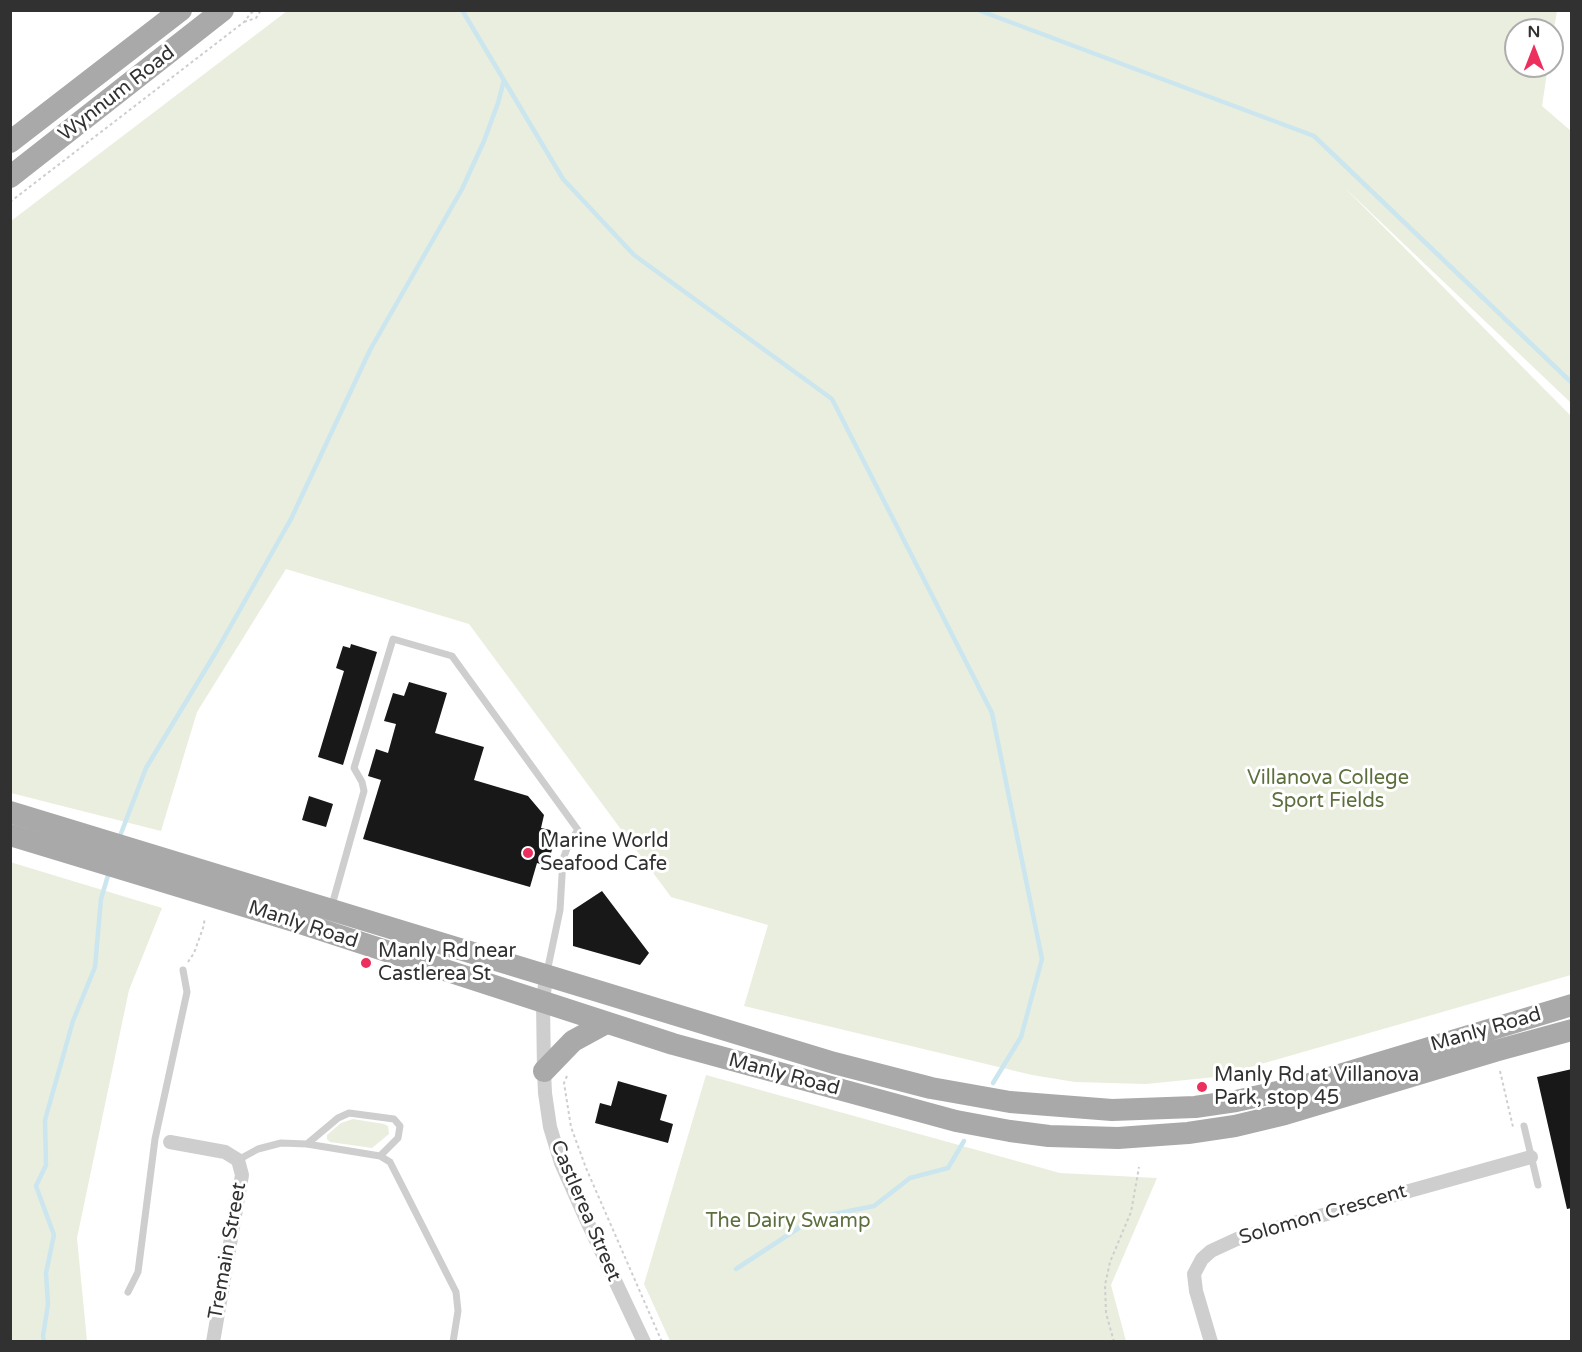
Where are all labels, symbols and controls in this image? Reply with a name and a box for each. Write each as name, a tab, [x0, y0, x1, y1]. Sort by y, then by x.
north arrow	[1504, 18, 1564, 78]
text: N	[1528, 22, 1540, 42]
street label: Wynnum Road	[54, 41, 180, 147]
park label: Villanova College Sport Fields	[1247, 767, 1409, 814]
place label: Marine World Seafood Cafe	[540, 830, 669, 877]
marker: Marine World Seafood Cafe	[521, 846, 535, 860]
street label: Manly Road	[245, 896, 361, 954]
place label: Manly Rd near Castlerea St	[378, 940, 516, 987]
marker: Manly Rd near Castlerea St	[359, 956, 373, 970]
street label: Manly Road	[1428, 1003, 1544, 1057]
street label: Manly Road	[726, 1049, 842, 1101]
place label: Manly Rd at Villanova Park, stop 45	[1214, 1064, 1419, 1111]
marker: Manly Rd at Villanova Park, stop 45	[1195, 1080, 1209, 1094]
street label: Castlerea Street	[544, 1137, 626, 1285]
street label: Solomon Crescent	[1237, 1180, 1409, 1250]
street label: Tremain Street	[204, 1181, 252, 1321]
park label: The Dairy Swamp	[705, 1210, 871, 1234]

